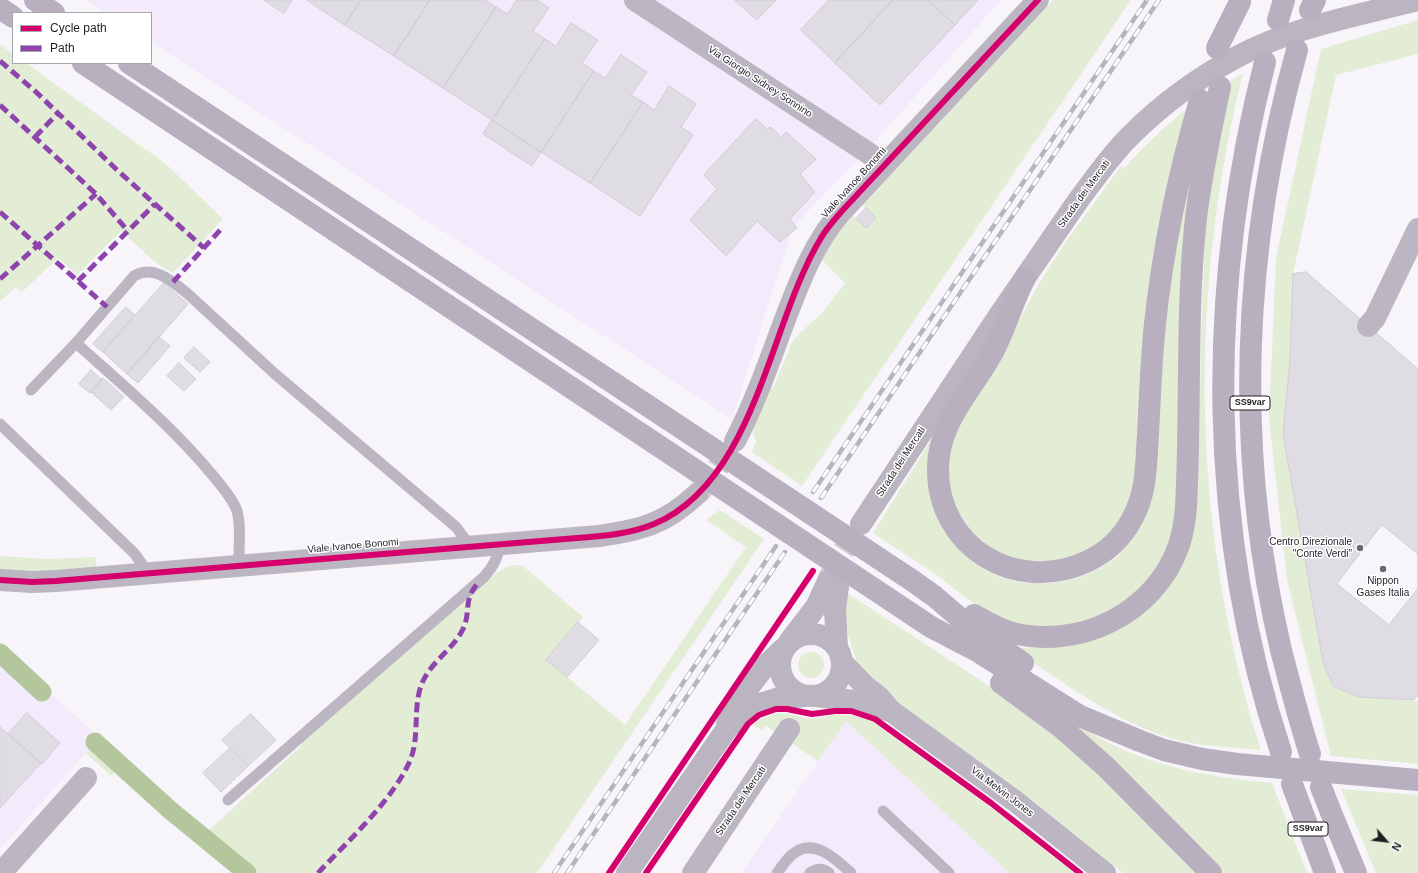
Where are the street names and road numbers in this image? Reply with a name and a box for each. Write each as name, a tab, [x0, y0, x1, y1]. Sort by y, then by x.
street label: Via Giorgio Sidney Sonnino	[706, 44, 814, 120]
street label: Viale Ivanoe Bonomi	[819, 145, 889, 221]
street label: Strada dei Mercati	[1055, 158, 1113, 230]
road number: SS9var	[1230, 396, 1270, 410]
street label: Strada dei Mercati	[874, 425, 928, 499]
street label: Viale Ivanoe Bonomi	[307, 536, 399, 556]
street label: Strada dei Mercati	[713, 764, 769, 838]
street label: Via Melvin Jones	[968, 765, 1036, 819]
road number: SS9var	[1288, 822, 1328, 836]

